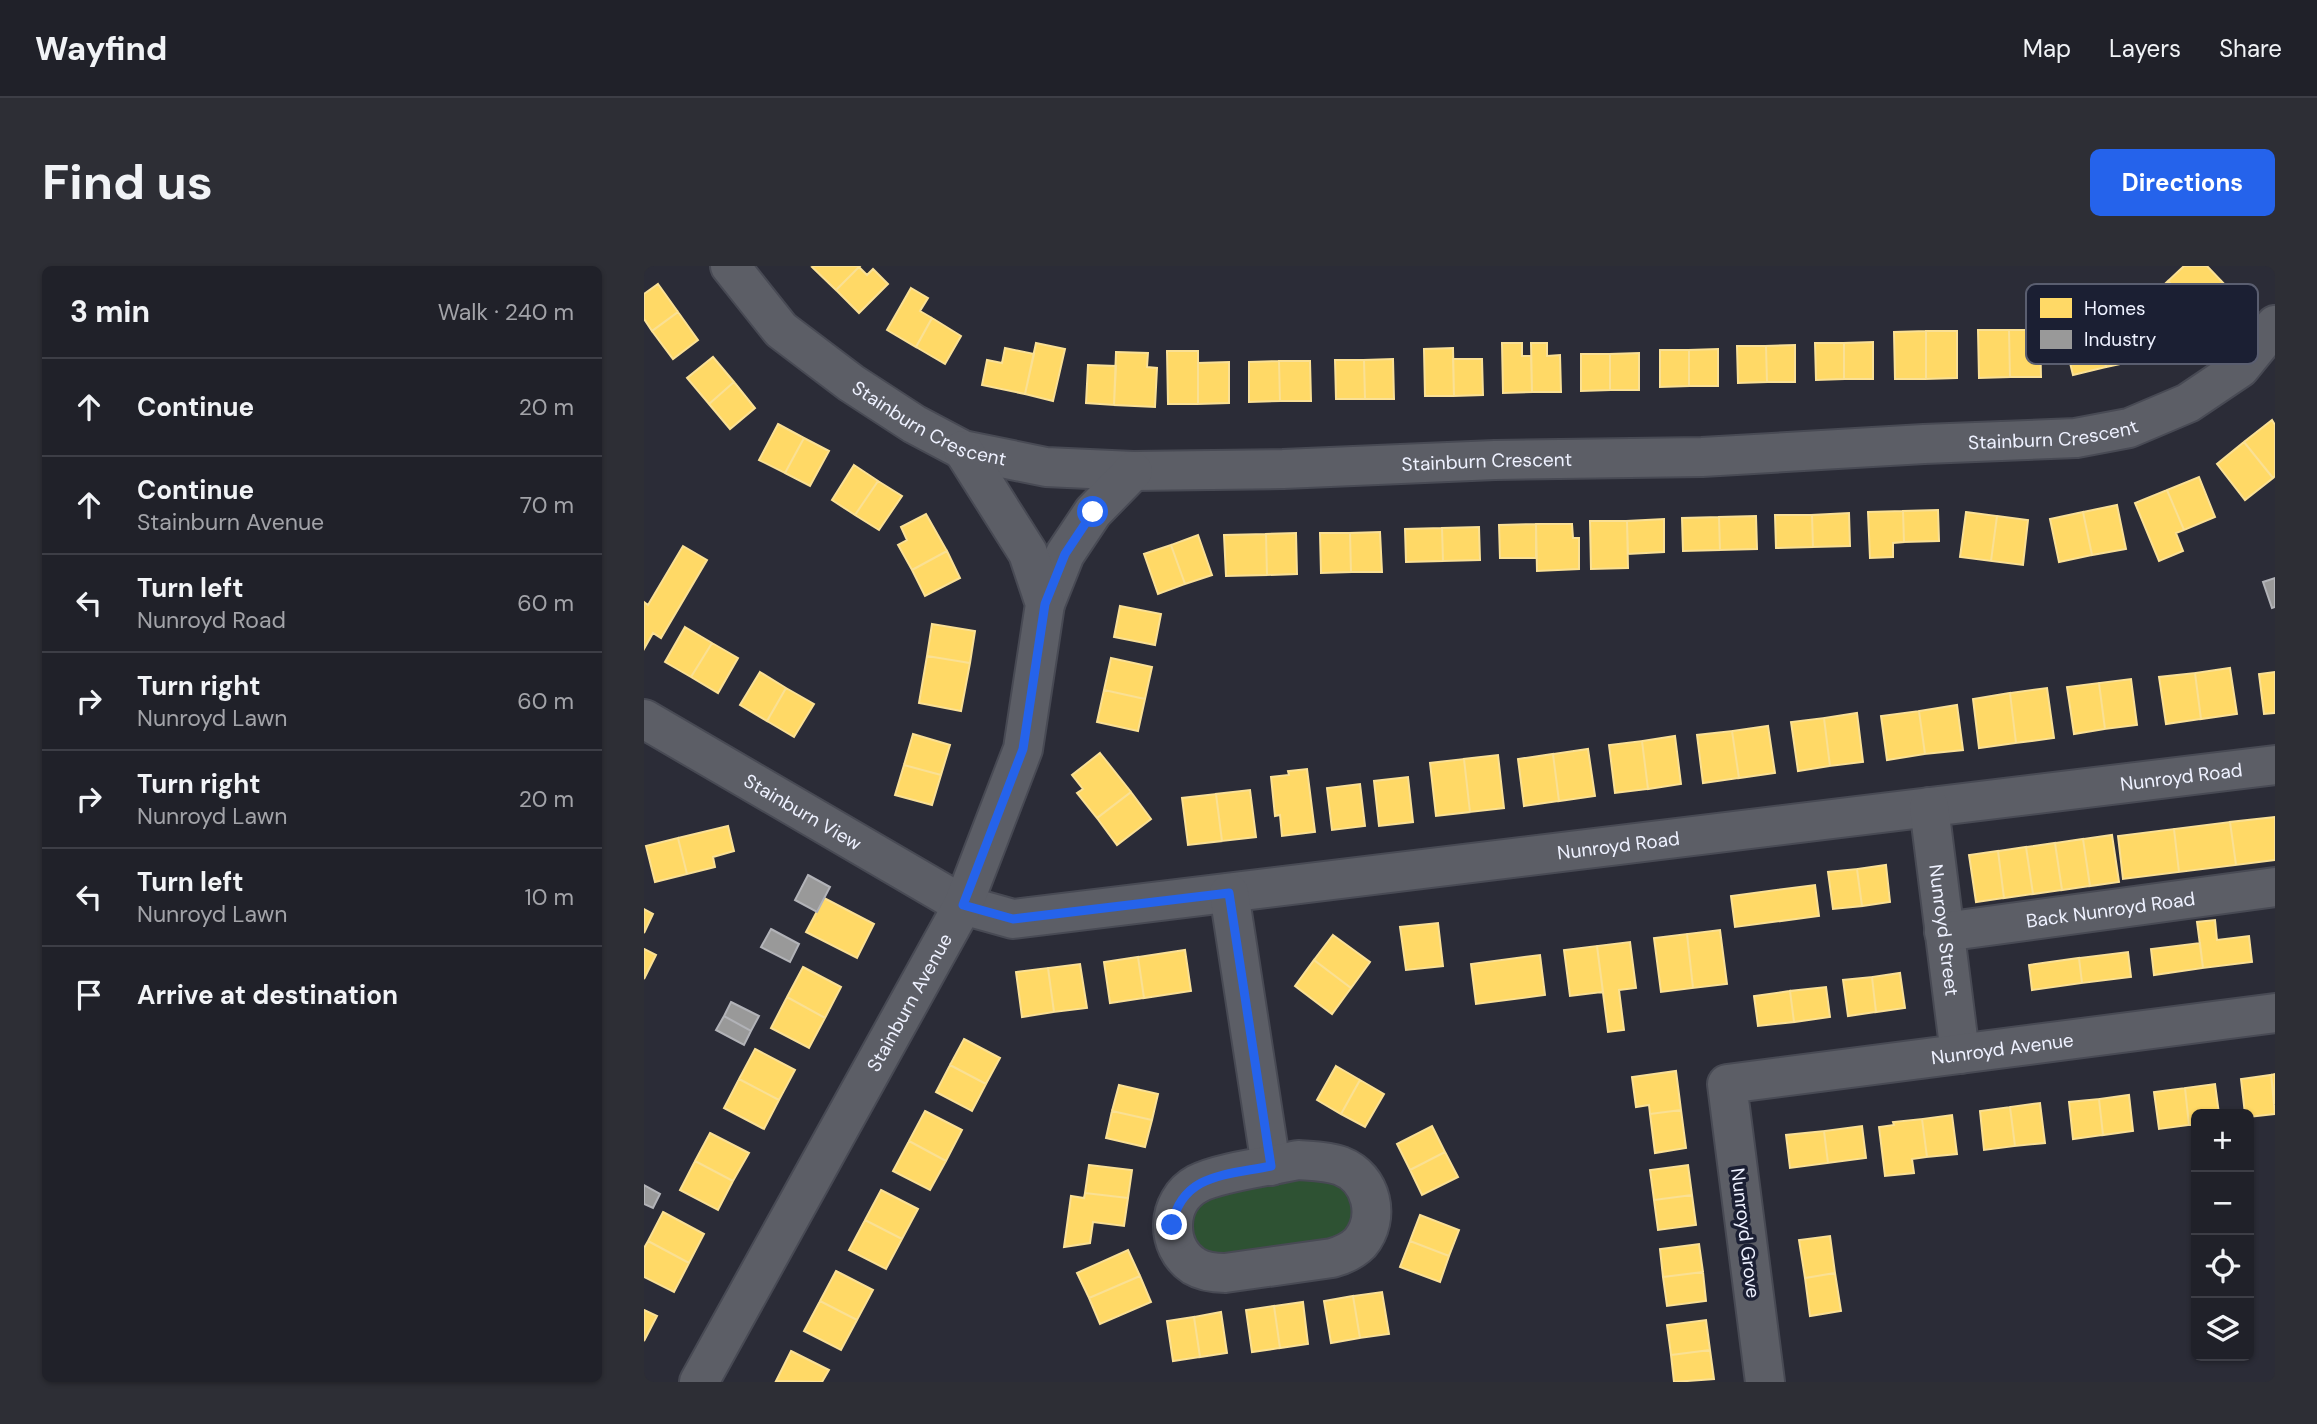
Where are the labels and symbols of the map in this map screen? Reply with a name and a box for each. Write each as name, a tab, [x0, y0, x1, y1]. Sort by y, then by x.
legend	[2026, 284, 2258, 364]
text: Homes	[2084, 296, 2145, 321]
text: Industry	[2084, 327, 2157, 352]
street label: Stainburn Crescent	[847, 375, 1009, 472]
street label: Stainburn Crescent	[1967, 414, 2142, 455]
street label: Stainburn Crescent	[1401, 447, 1572, 477]
route start	[1077, 496, 1108, 527]
street label: Nunroyd Road	[2119, 757, 2244, 797]
street label: Stainburn View	[739, 768, 867, 856]
street label: Nunroyd Road	[1556, 826, 1681, 865]
street label: Nunroyd Street	[1923, 863, 1965, 997]
street label: Back Nunroyd Road	[2024, 886, 2197, 934]
street label: Stainburn Avenue	[861, 929, 958, 1076]
street label: Nunroyd Avenue	[1930, 1027, 2075, 1070]
street label: Nunroyd Grove	[1725, 1167, 1766, 1300]
route end	[1156, 1209, 1187, 1240]

